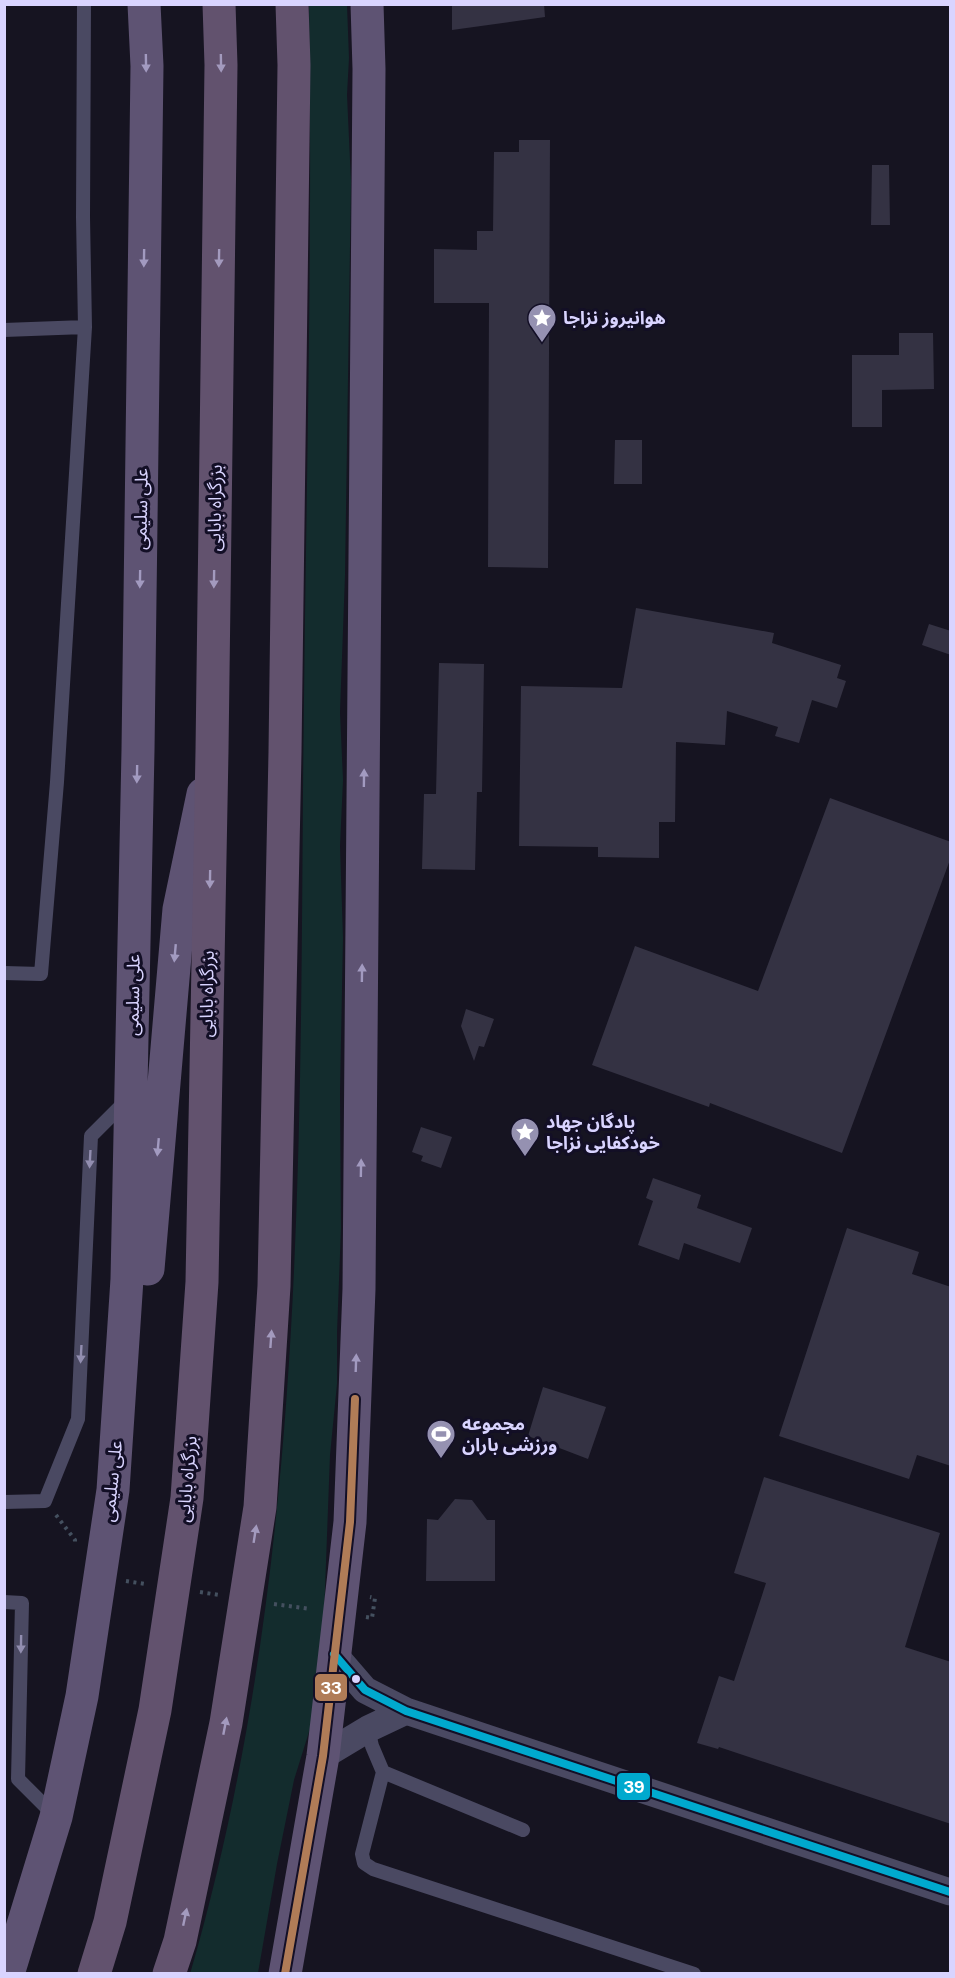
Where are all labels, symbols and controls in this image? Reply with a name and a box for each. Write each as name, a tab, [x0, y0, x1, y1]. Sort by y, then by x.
one-way arrow	[142, 53, 151, 72]
one-way arrow	[216, 53, 226, 72]
one-way arrow	[139, 248, 149, 267]
one-way arrow	[214, 248, 223, 267]
place icon: هوانیروز نزاجا	[526, 302, 558, 344]
place label: هوانیروز نزاجا	[563, 307, 666, 329]
street label: بزرگراه بابایی	[203, 464, 227, 552]
street label: علی سلیمی	[129, 468, 153, 550]
one-way arrow	[135, 569, 145, 588]
one-way arrow	[210, 569, 219, 588]
one-way arrow	[132, 764, 142, 783]
one-way arrow	[359, 769, 369, 788]
one-way arrow	[205, 869, 214, 888]
one-way arrow	[170, 943, 180, 962]
street label: بزرگراه بابایی	[195, 950, 219, 1038]
street label: علی سلیمی	[121, 954, 145, 1036]
one-way arrow	[358, 964, 367, 983]
place label: پادگان جهاد خودکفایی نزاجا	[546, 1111, 660, 1154]
place icon: پادگان جهاد خودکفایی نزاجا	[509, 1116, 541, 1158]
one-way arrow	[153, 1137, 163, 1156]
one-way arrow	[85, 1150, 94, 1169]
one-way arrow	[356, 1159, 365, 1178]
one-way arrow	[266, 1330, 276, 1349]
one-way arrow	[76, 1345, 85, 1364]
one-way arrow	[352, 1354, 361, 1373]
place label: مجموعه ورزشی باران	[462, 1413, 557, 1456]
sports icon: مجموعه ورزشی باران	[425, 1418, 457, 1460]
street label: بزرگراه بابایی	[172, 1435, 202, 1523]
street label: علی سلیمی	[97, 1439, 127, 1523]
one-way arrow	[251, 1524, 260, 1543]
one-way arrow	[16, 1634, 26, 1653]
line badge: 33	[314, 1673, 348, 1702]
unlabelled marker	[350, 1673, 362, 1685]
text: 33	[320, 1679, 342, 1698]
one-way arrow	[221, 1717, 230, 1736]
line badge: 39	[616, 1772, 651, 1801]
text: 39	[623, 1778, 645, 1797]
one-way arrow	[181, 1907, 190, 1926]

